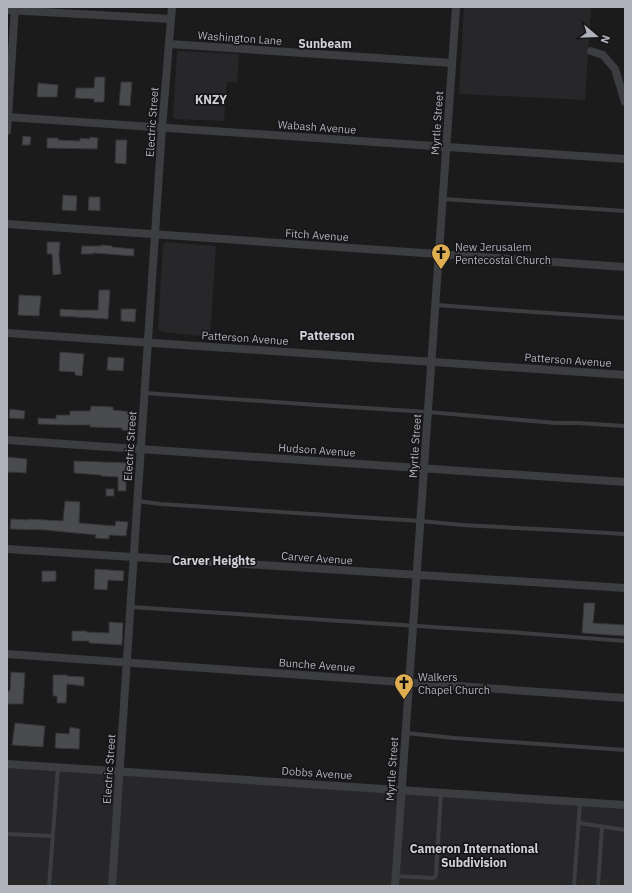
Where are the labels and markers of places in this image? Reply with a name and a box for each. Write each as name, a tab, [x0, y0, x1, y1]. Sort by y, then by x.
place label: New Jerusalem Pentecostal Church	[455, 240, 551, 267]
church icon: New Jerusalem Pentecostal Church	[430, 242, 452, 270]
place label: Walkers Chapel Church	[418, 670, 490, 697]
church icon: Walkers Chapel Church	[393, 672, 415, 700]

